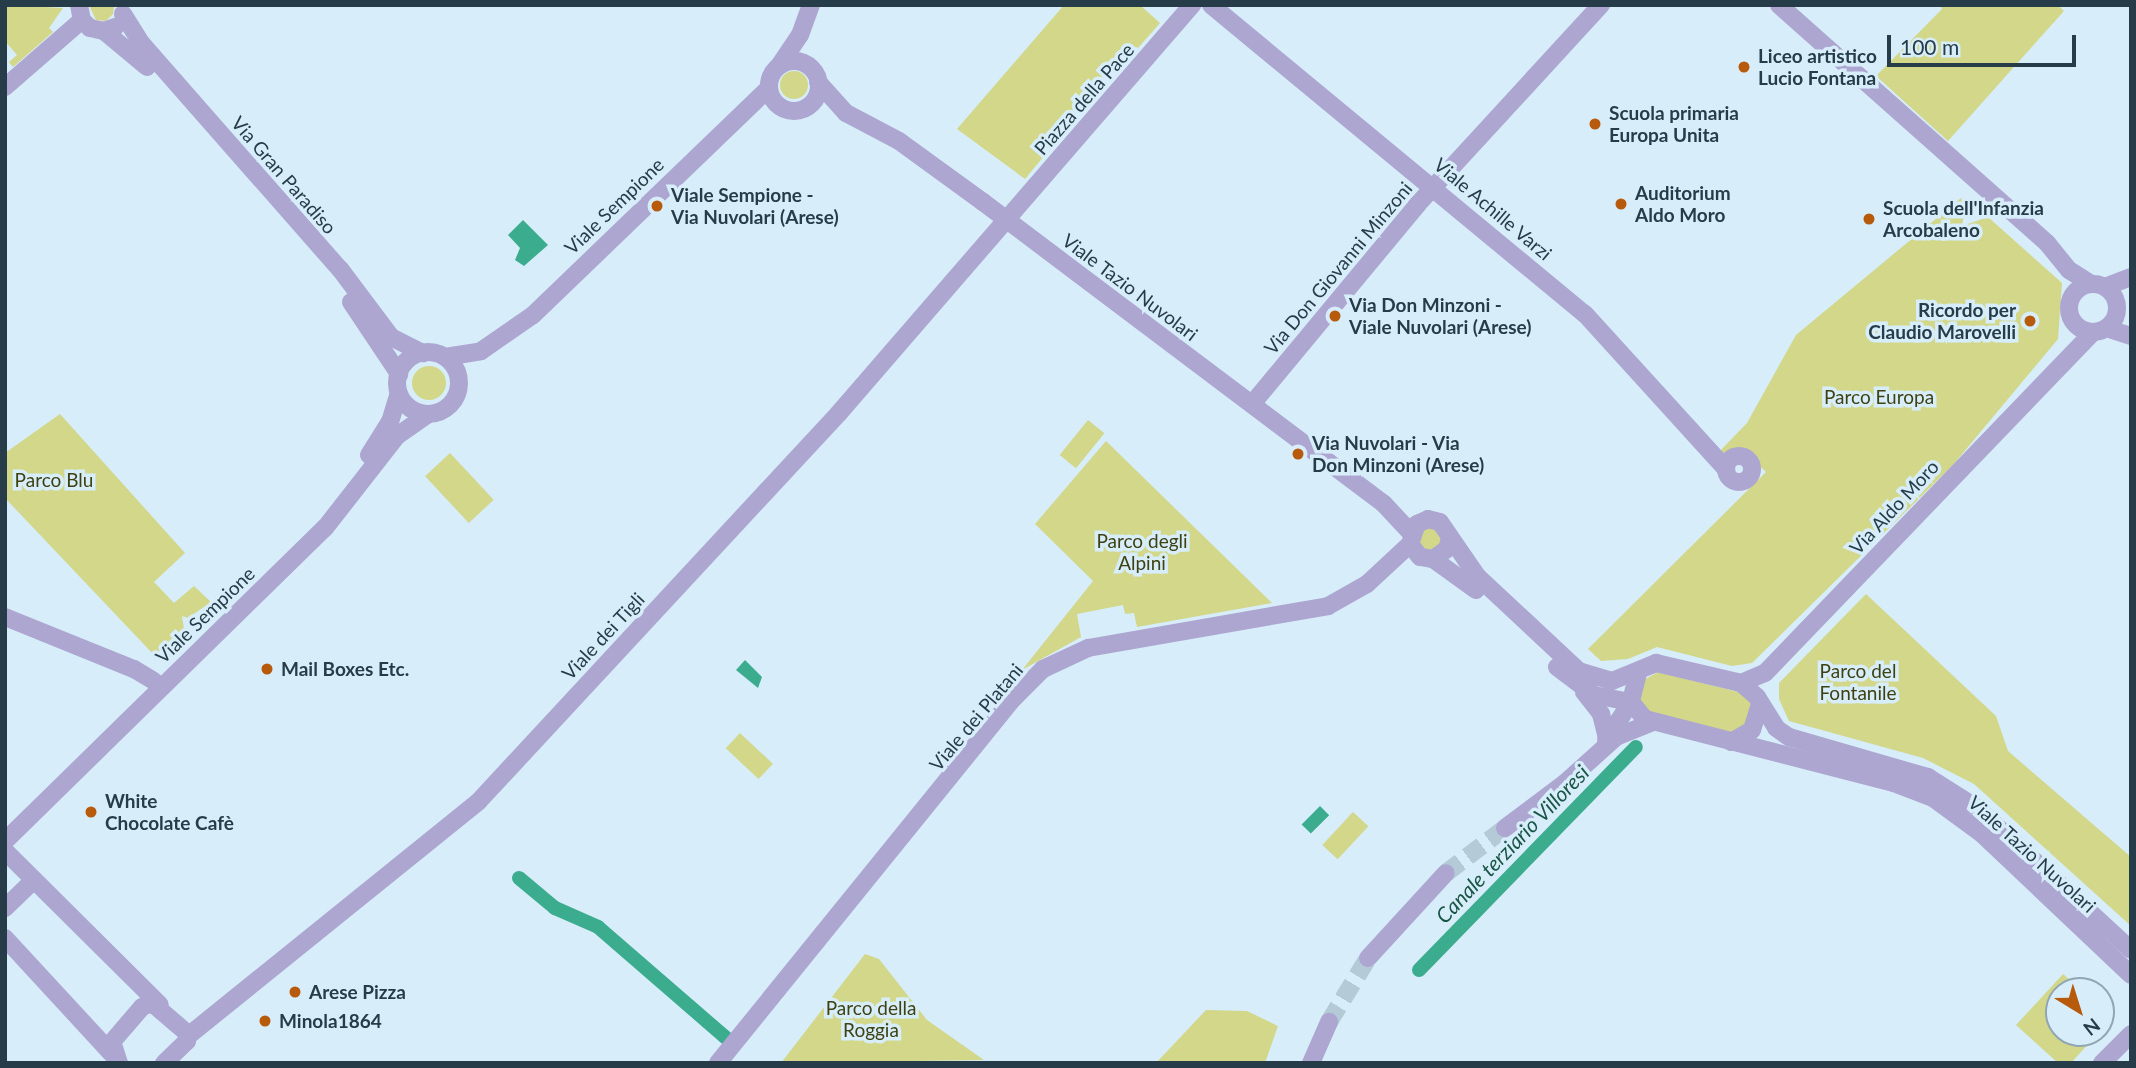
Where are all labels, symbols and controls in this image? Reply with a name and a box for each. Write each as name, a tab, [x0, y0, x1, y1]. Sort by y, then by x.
scale bar	[1891, 21, 2080, 65]
text: 100 m	[1900, 34, 1959, 59]
street label: Piazza della Pace	[1029, 39, 1139, 159]
place label: Liceo artistico Lucio Fontana	[1758, 45, 1877, 89]
marker: Liceo artistico Lucio Fontana	[1736, 59, 1752, 75]
place label: Scuola primaria Europa Unita	[1609, 102, 1739, 146]
street label: Via Gran Paradiso	[227, 112, 341, 238]
marker: Scuola primaria Europa Unita	[1587, 116, 1603, 132]
street label: Viale Sempione	[560, 153, 668, 259]
street label: Viale Achille Varzi	[1429, 153, 1557, 265]
street label: Via Don Giovanni Minzoni	[1259, 177, 1417, 359]
place label: Auditorium Aldo Moro	[1635, 182, 1731, 226]
place label: Viale Sempione - Via Nuvolari (Arese)	[671, 184, 839, 228]
marker: Auditorium Aldo Moro	[1613, 196, 1629, 212]
place label: Scuola dell'Infanzia Arcobaleno	[1883, 197, 2044, 241]
marker: Viale Sempione - Via Nuvolari (Arese)	[649, 198, 665, 214]
marker: Scuola dell'Infanzia Arcobaleno	[1861, 211, 1877, 227]
street label: Viale Tazio Nuvolari	[1058, 228, 1202, 346]
place label: Via Don Minzoni - Viale Nuvolari (Arese)	[1349, 294, 1531, 338]
place label: Ricordo per Claudio Marovelli	[1868, 299, 2016, 343]
marker: Via Don Minzoni - Viale Nuvolari (Arese)	[1327, 308, 1343, 324]
marker: Ricordo per Claudio Marovelli	[2022, 313, 2038, 329]
park label: Parco Europa	[1824, 386, 1934, 408]
place label: Via Nuvolari - Via Don Minzoni (Arese)	[1312, 432, 1484, 476]
marker: Via Nuvolari - Via Don Minzoni (Arese)	[1290, 446, 1306, 462]
street label: Via Aldo Moro	[1844, 455, 1944, 559]
park label: Parco Blu	[15, 469, 93, 491]
park label: Parco degli Alpini	[1096, 530, 1188, 574]
street label: Viale Sempione	[151, 562, 259, 668]
street label: Viale dei Tigli	[557, 588, 649, 684]
place label: Mail Boxes Etc.	[281, 658, 409, 680]
street label: Viale dei Platani	[925, 659, 1027, 775]
park label: Parco del Fontanile	[1819, 660, 1897, 704]
marker: Mail Boxes Etc.	[259, 661, 275, 677]
water label: Canale terziario Villoresi	[1430, 760, 1594, 928]
place label: White Chocolate Cafè	[105, 790, 234, 834]
street label: Viale Tazio Nuvolari	[1963, 791, 2101, 917]
marker: White Chocolate Cafè	[83, 804, 99, 820]
north arrow	[2045, 977, 2115, 1047]
place label: Arese Pizza	[309, 981, 406, 1003]
marker: Arese Pizza	[287, 984, 303, 1000]
park label: Parco della Roggia	[826, 997, 916, 1041]
place label: Minola1864	[279, 1010, 382, 1032]
marker: Minola1864	[257, 1013, 273, 1029]
text: N	[2079, 1014, 2105, 1041]

